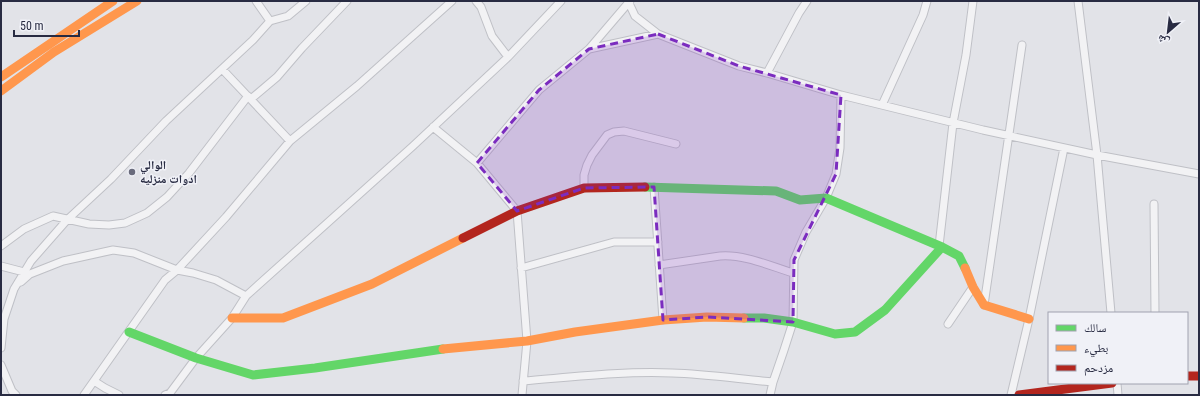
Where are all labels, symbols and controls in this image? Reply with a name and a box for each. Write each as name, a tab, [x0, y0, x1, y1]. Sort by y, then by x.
scale bar	[14, 12, 79, 38]
north arrow	[1148, 12, 1188, 52]
text: 50 m	[20, 19, 44, 33]
text: ش	[1155, 31, 1172, 49]
place label: الوالي ادوات منزليه	[140, 158, 197, 186]
marker: الوالي ادوات منزليه	[127, 167, 137, 177]
legend	[1048, 312, 1188, 384]
text: سالك	[1084, 321, 1106, 335]
text: بطيء	[1084, 341, 1108, 358]
text: مزدحم	[1084, 361, 1113, 376]

